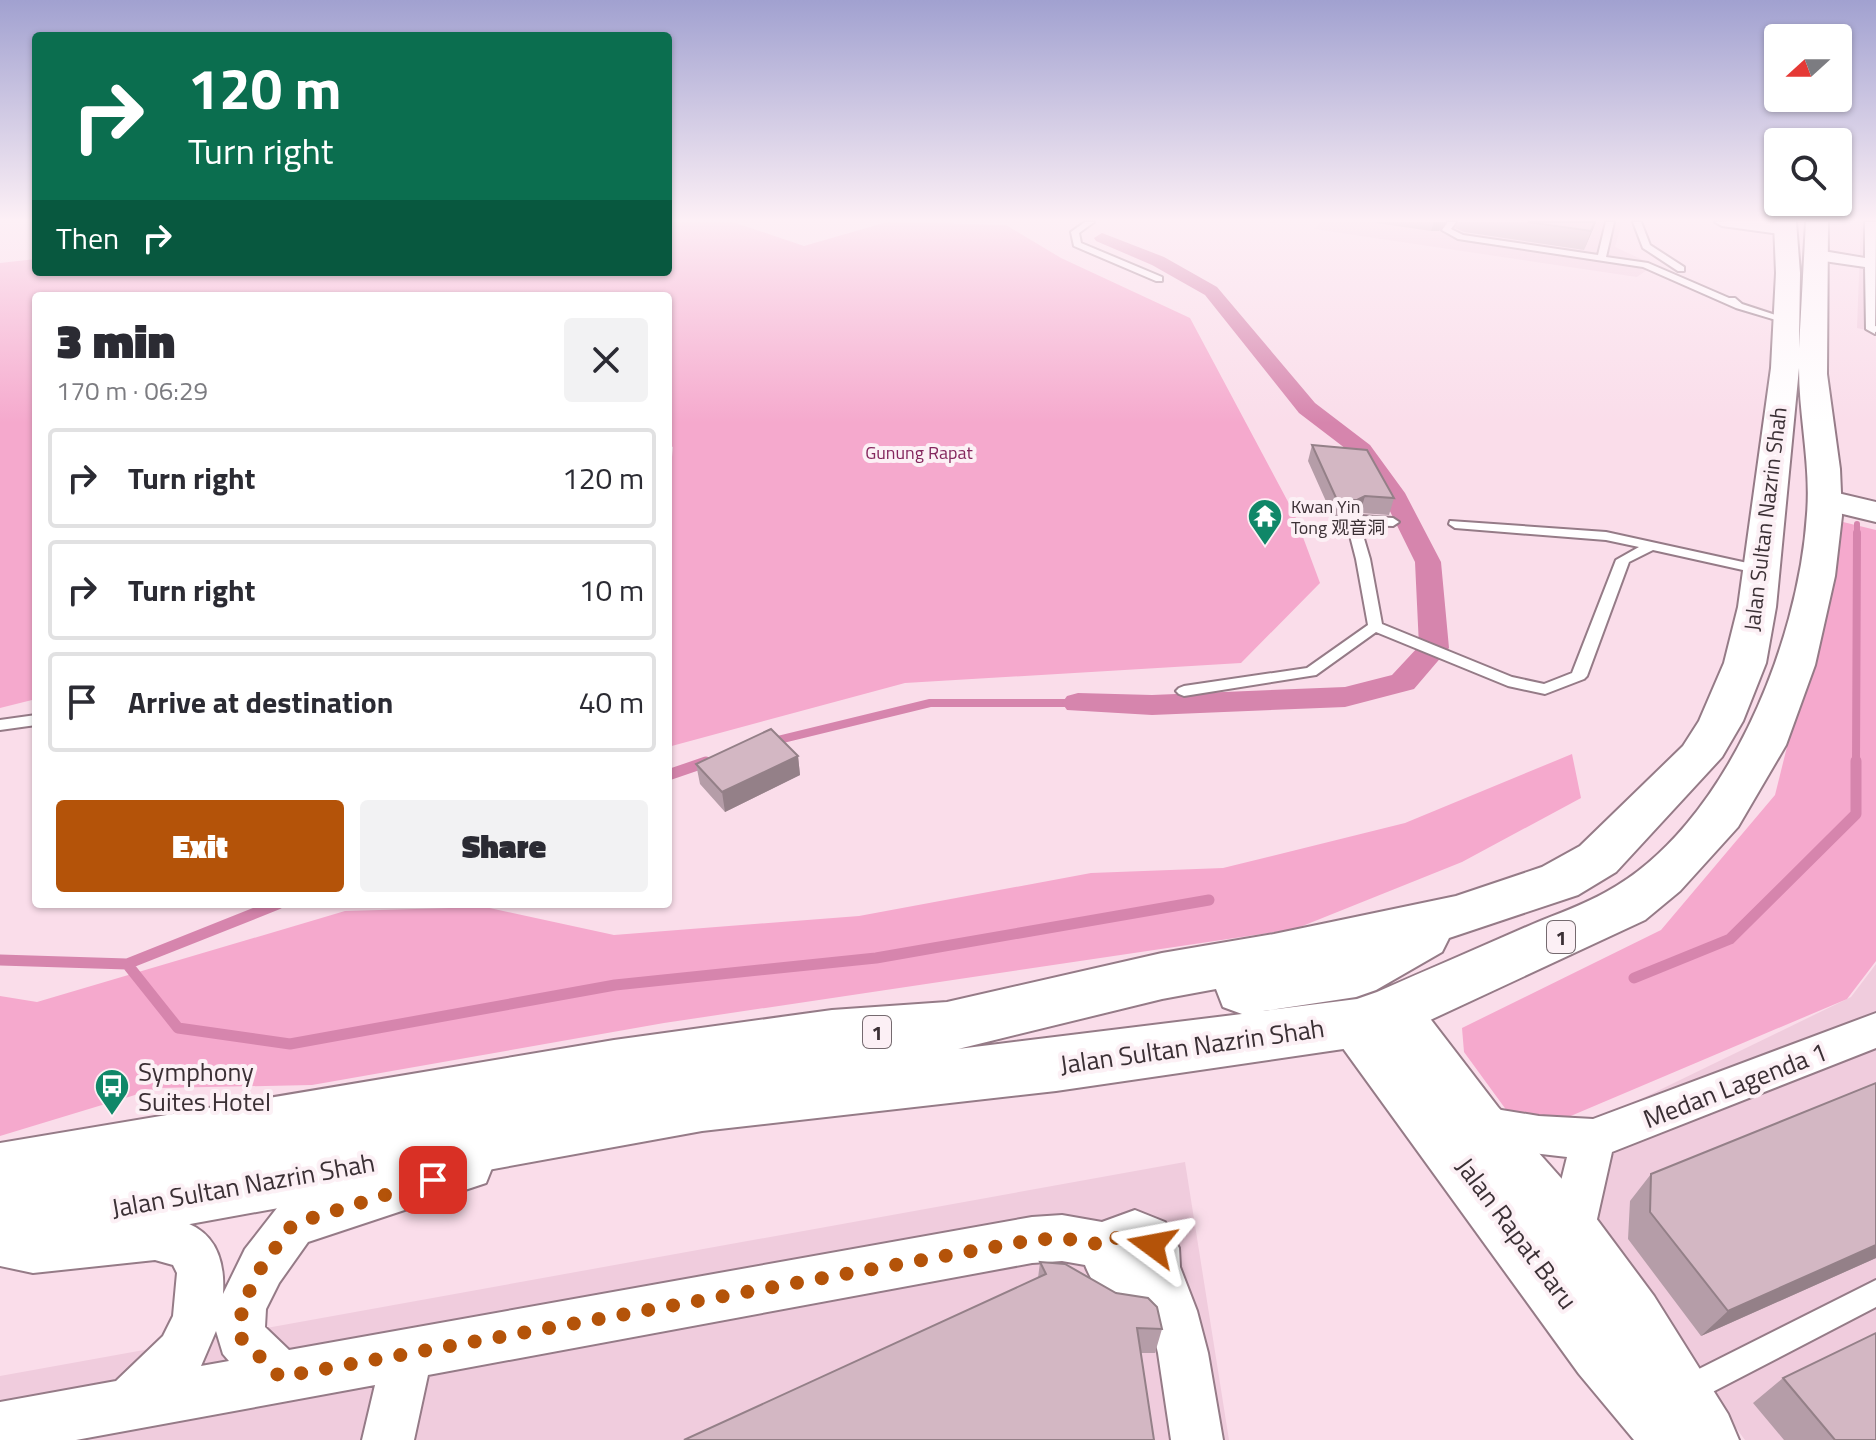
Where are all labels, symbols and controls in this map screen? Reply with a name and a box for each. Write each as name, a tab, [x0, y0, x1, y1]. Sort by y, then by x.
north arrow	[1764, 24, 1852, 112]
map controls	[1764, 24, 1852, 216]
text: 120 m	[188, 46, 341, 131]
icon: right	[56, 64, 160, 168]
text: Turn right	[188, 123, 333, 178]
button: search	[1764, 128, 1852, 216]
text: Then	[56, 215, 119, 261]
icon: right	[135, 216, 179, 260]
text: 3 min	[56, 304, 175, 377]
button: close	[564, 318, 648, 402]
text: 170 m · 06:29	[56, 371, 208, 410]
street label: Jalan Sultan Nazrin Shah	[1734, 405, 1796, 633]
park label: Gunung Rapat	[865, 439, 974, 466]
text: Turn right	[128, 455, 256, 501]
text: 120 m	[562, 455, 644, 501]
icon: right	[60, 456, 104, 500]
place label: Kwan Yin Tong 观音洞	[1291, 493, 1385, 541]
temple icon: Kwan Yin Tong 观音洞	[1246, 497, 1284, 547]
text: Turn right	[128, 567, 256, 613]
text: 10 m	[579, 567, 644, 613]
icon: right	[60, 568, 104, 612]
text: Arrive at destination	[128, 679, 393, 725]
text: 40 m	[579, 679, 644, 725]
icon: arrive	[60, 680, 104, 724]
button: Exit	[56, 800, 344, 892]
button: Share	[360, 800, 648, 892]
road number: 1	[1547, 921, 1575, 953]
street label: Jalan Sultan Nazrin Shah	[1057, 1008, 1327, 1084]
road number: 1	[863, 1016, 891, 1048]
street label: Medan Lagenda 1	[1637, 1032, 1833, 1138]
place label: Symphony Suites Hotel	[138, 1052, 271, 1121]
bus stop icon: Symphony Suites Hotel	[93, 1067, 131, 1117]
street label: Jalan Sultan Nazrin Shah	[108, 1143, 378, 1227]
pin	[399, 1146, 467, 1214]
street label: Jalan Rapat Baru	[1447, 1149, 1587, 1317]
icon: arrive	[411, 1158, 455, 1202]
position arrow	[1110, 1203, 1194, 1287]

